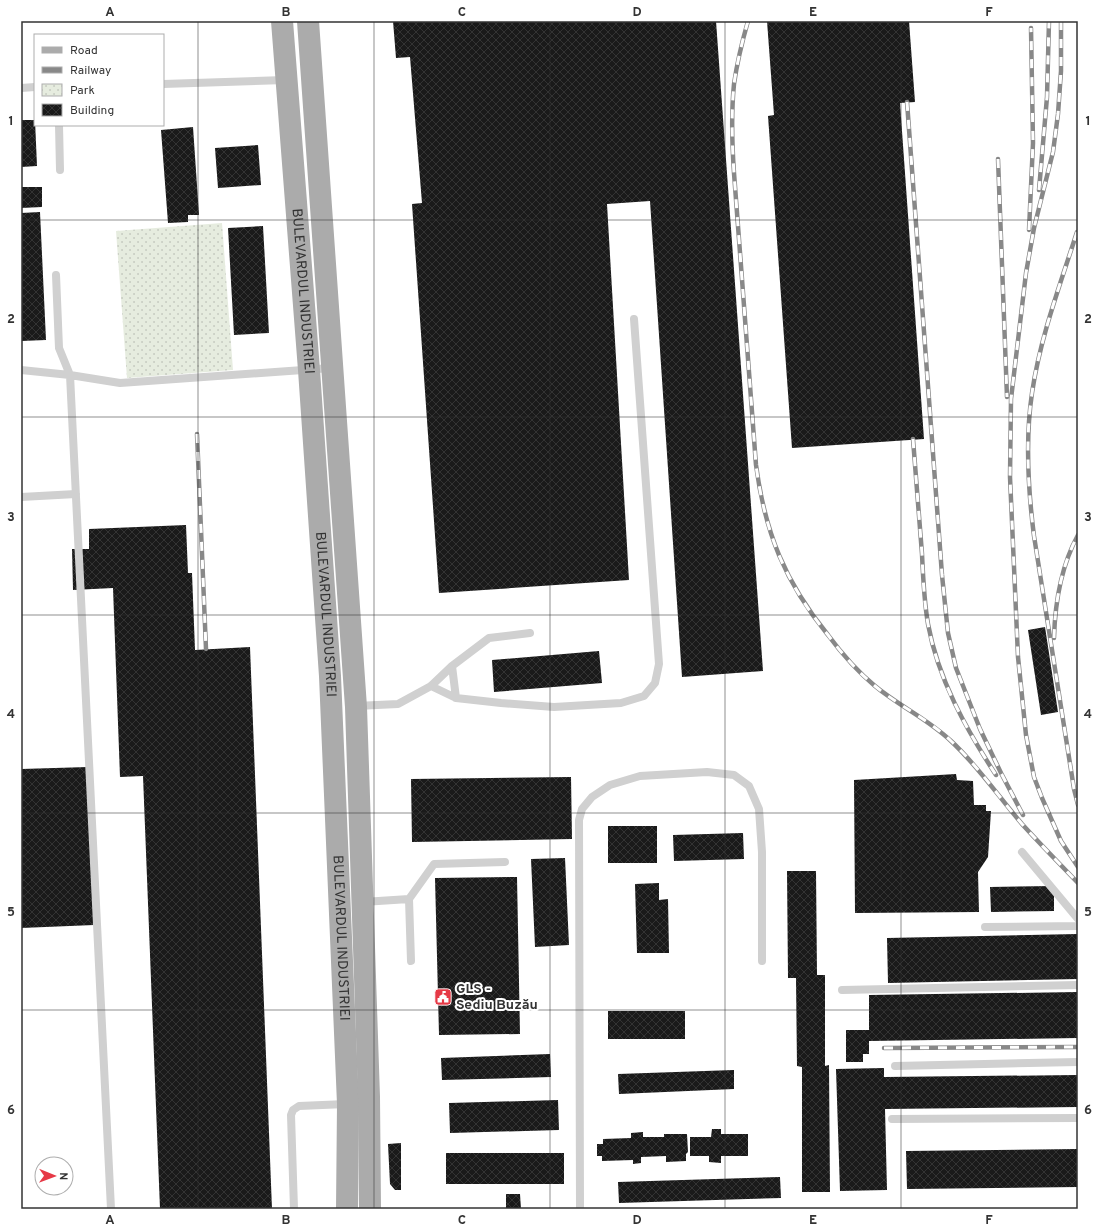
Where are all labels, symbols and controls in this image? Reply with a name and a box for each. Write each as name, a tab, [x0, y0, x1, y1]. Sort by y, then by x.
text: A	[105, 5, 115, 21]
text: B	[282, 5, 291, 21]
text: C	[458, 5, 466, 21]
text: D	[632, 5, 642, 21]
text: E	[809, 5, 817, 21]
text: F	[985, 5, 993, 21]
legend	[34, 34, 164, 126]
text: Road	[70, 43, 98, 59]
text: Railway	[70, 63, 111, 79]
text: Park	[70, 83, 95, 99]
text: Building	[70, 103, 114, 119]
text: 1	[8, 114, 14, 130]
text: 1	[1085, 114, 1091, 130]
street label: BULEVARDUL INDUSTRIEI	[288, 208, 318, 374]
text: 2	[7, 312, 15, 328]
text: 2	[1084, 312, 1092, 328]
text: 3	[7, 510, 15, 526]
text: 3	[1084, 510, 1092, 526]
street label: BULEVARDUL INDUSTRIEI	[312, 531, 339, 698]
text: 4	[7, 707, 15, 723]
text: 4	[1084, 707, 1092, 723]
street label: BULEVARDUL INDUSTRIEI	[329, 855, 353, 1021]
text: 5	[7, 905, 15, 921]
text: 5	[1084, 905, 1092, 921]
place label: GLS - Sediu Buzău	[456, 981, 538, 1014]
public building icon: GLS - Sediu Buzău	[433, 987, 453, 1007]
text: 6	[7, 1103, 15, 1119]
text: 6	[1084, 1103, 1092, 1119]
north arrow	[34, 1156, 74, 1196]
text: N	[56, 1172, 70, 1180]
text: A	[105, 1213, 115, 1229]
text: B	[282, 1213, 291, 1229]
text: C	[458, 1213, 466, 1229]
text: D	[632, 1213, 642, 1229]
text: E	[809, 1213, 817, 1229]
text: F	[985, 1213, 993, 1229]

